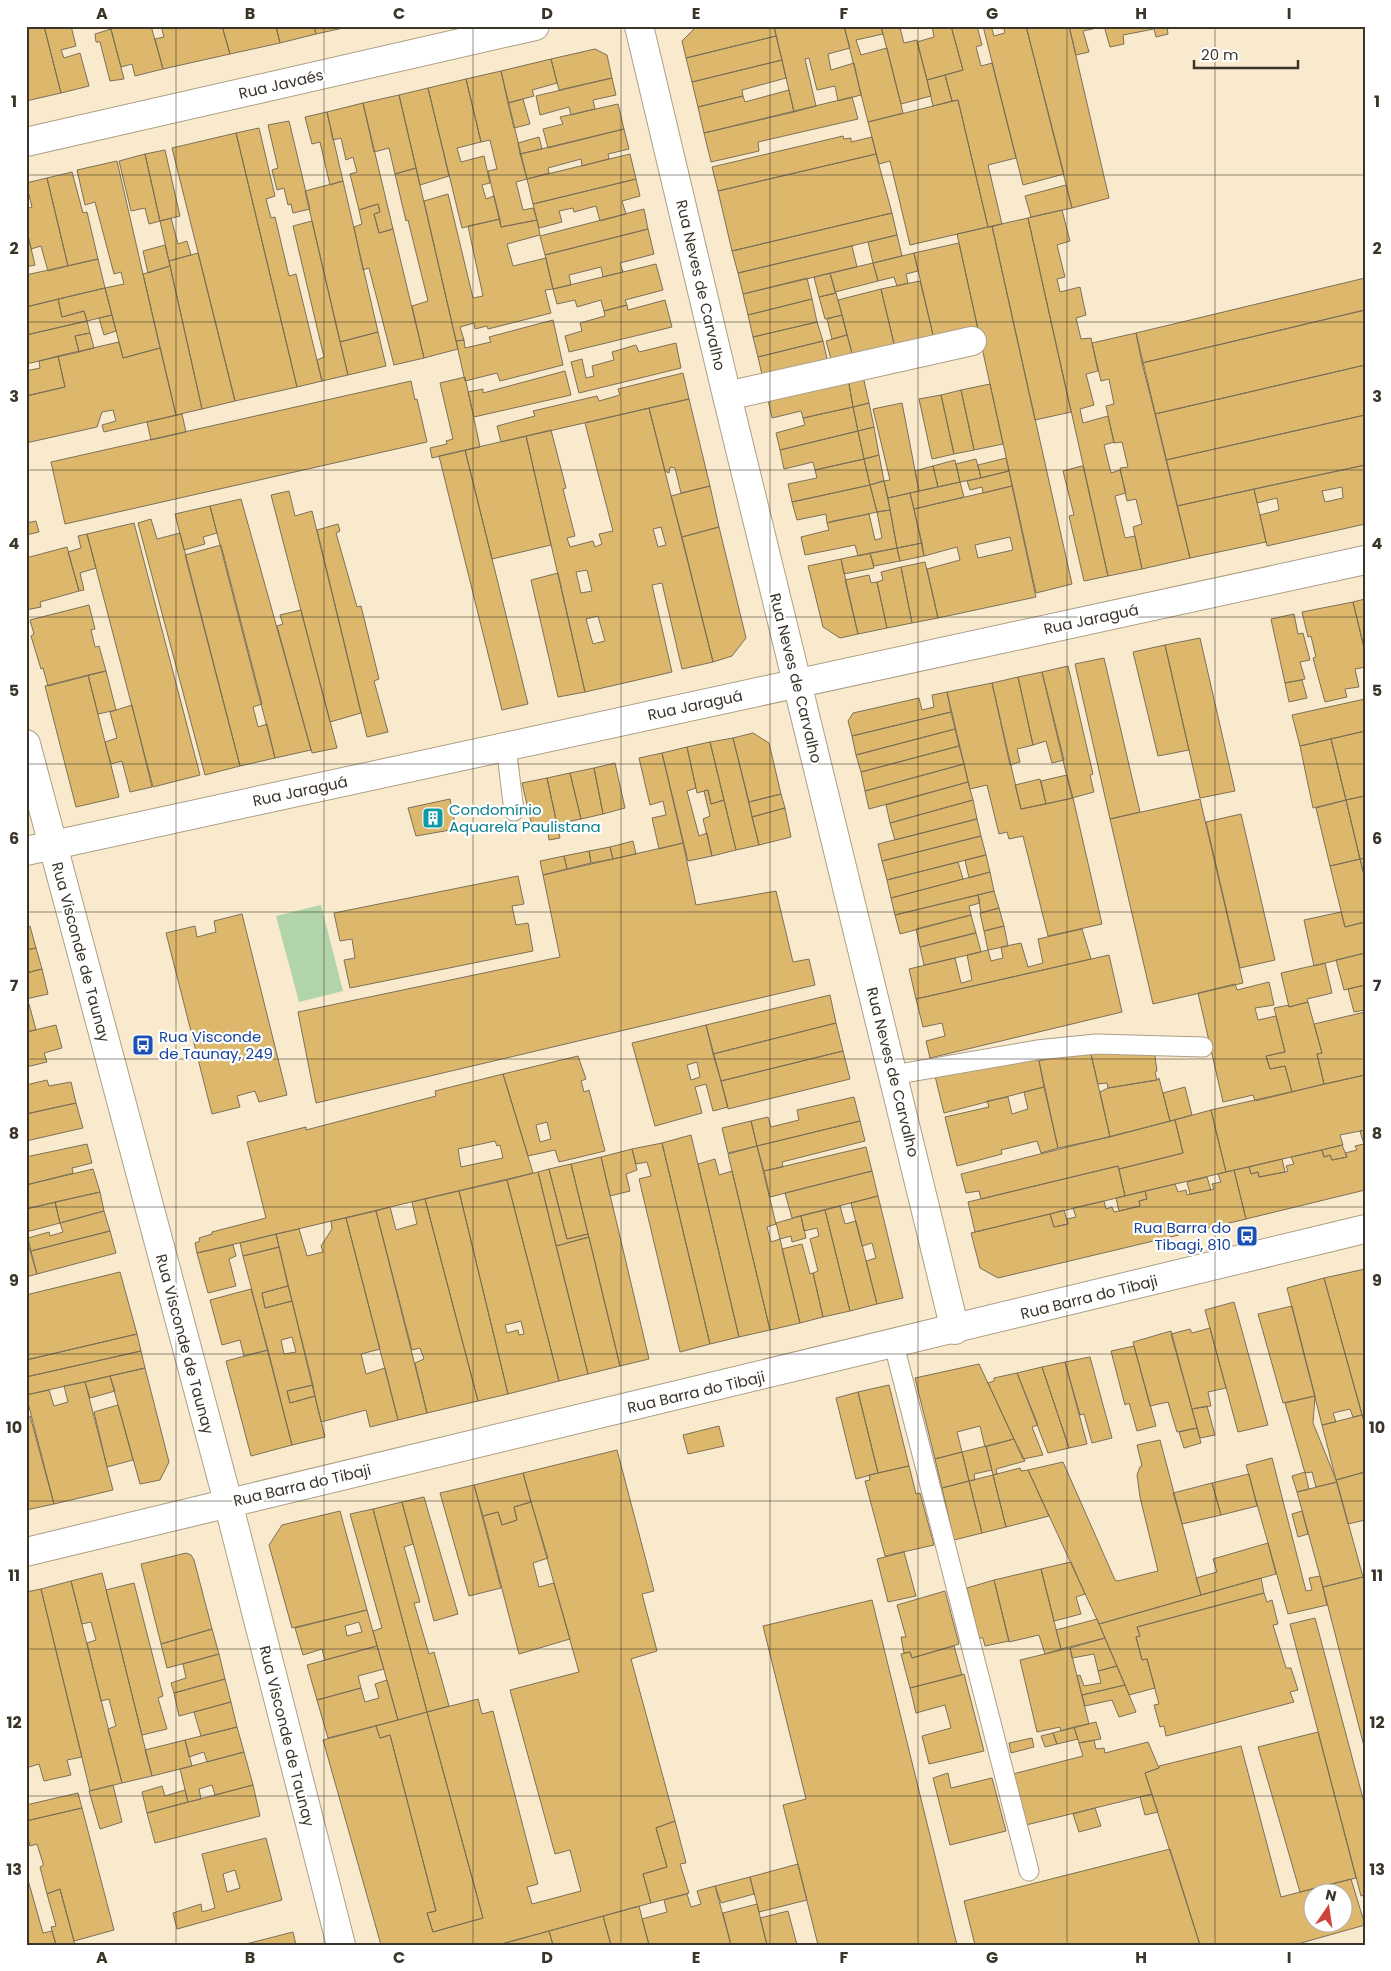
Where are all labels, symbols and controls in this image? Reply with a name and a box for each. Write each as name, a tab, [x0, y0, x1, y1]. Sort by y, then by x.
text: A	[96, 2, 108, 25]
text: B	[245, 2, 255, 25]
text: C	[393, 2, 405, 25]
text: D	[541, 2, 553, 25]
text: E	[692, 2, 700, 25]
text: F	[840, 2, 849, 25]
text: G	[986, 2, 998, 25]
text: H	[1135, 2, 1147, 25]
text: I	[1287, 2, 1291, 25]
scale bar	[1194, 38, 1297, 70]
text: 20 m	[1201, 44, 1239, 65]
street label: Rua Javaés	[236, 64, 326, 104]
text: 1	[11, 90, 17, 113]
text: 1	[1374, 90, 1380, 113]
street label: Rua Neves de Carvalho	[671, 198, 731, 372]
text: 2	[9, 237, 19, 260]
text: 2	[1372, 237, 1382, 260]
text: 3	[9, 385, 19, 408]
text: 3	[1372, 385, 1382, 408]
text: 4	[9, 532, 20, 555]
text: 4	[1372, 532, 1383, 555]
street label: Rua Neves de Carvalho	[765, 591, 827, 765]
street label: Rua Jaraguá	[1042, 599, 1140, 639]
text: 5	[9, 679, 19, 702]
text: 5	[1372, 679, 1382, 702]
street label: Rua Jaraguá	[646, 685, 744, 725]
street label: Rua Jaraguá	[251, 771, 349, 811]
place label: Condomínio Aquarela Paulistana	[449, 799, 601, 837]
building icon: Condomínio Aquarela Paulistana	[421, 806, 445, 830]
text: 6	[9, 827, 19, 850]
text: 6	[1372, 827, 1382, 850]
street label: Rua Visconde de Taunay	[47, 860, 115, 1045]
text: 7	[10, 974, 19, 997]
text: 7	[1373, 974, 1382, 997]
street label: Rua Neves de Carvalho	[862, 985, 924, 1159]
place label: Rua Visconde de Taunay, 249	[159, 1026, 273, 1064]
bus stop icon: Rua Visconde de Taunay, 249	[131, 1033, 155, 1057]
text: 8	[9, 1122, 19, 1145]
text: 8	[1372, 1122, 1382, 1145]
place label: Rua Barra do Tibagi, 810	[1134, 1217, 1231, 1255]
bus stop icon: Rua Barra do Tibagi, 810	[1235, 1224, 1259, 1248]
street label: Rua Visconde de Taunay	[151, 1252, 219, 1437]
text: 9	[9, 1269, 19, 1292]
text: 9	[1372, 1269, 1382, 1292]
street label: Rua Barra do Tibaji	[1018, 1270, 1160, 1324]
street label: Rua Barra do Tibaji	[625, 1366, 767, 1418]
text: 10	[6, 1416, 22, 1439]
text: 10	[1369, 1416, 1385, 1439]
street label: Rua Barra do Tibaji	[231, 1459, 373, 1511]
text: 11	[8, 1564, 20, 1587]
text: 11	[1371, 1564, 1383, 1587]
street label: Rua Visconde de Taunay	[254, 1643, 320, 1829]
text: 12	[6, 1711, 22, 1734]
text: 12	[1369, 1711, 1385, 1734]
text: 13	[6, 1858, 22, 1881]
text: 13	[1369, 1858, 1385, 1881]
north arrow	[1304, 1884, 1354, 1934]
text: N	[1324, 1884, 1338, 1906]
text: A	[96, 1946, 108, 1969]
text: B	[245, 1946, 255, 1969]
text: C	[393, 1946, 405, 1969]
text: D	[541, 1946, 553, 1969]
text: E	[692, 1946, 700, 1969]
text: F	[840, 1946, 849, 1969]
text: G	[986, 1946, 998, 1969]
text: H	[1135, 1946, 1147, 1969]
text: I	[1287, 1946, 1291, 1969]

